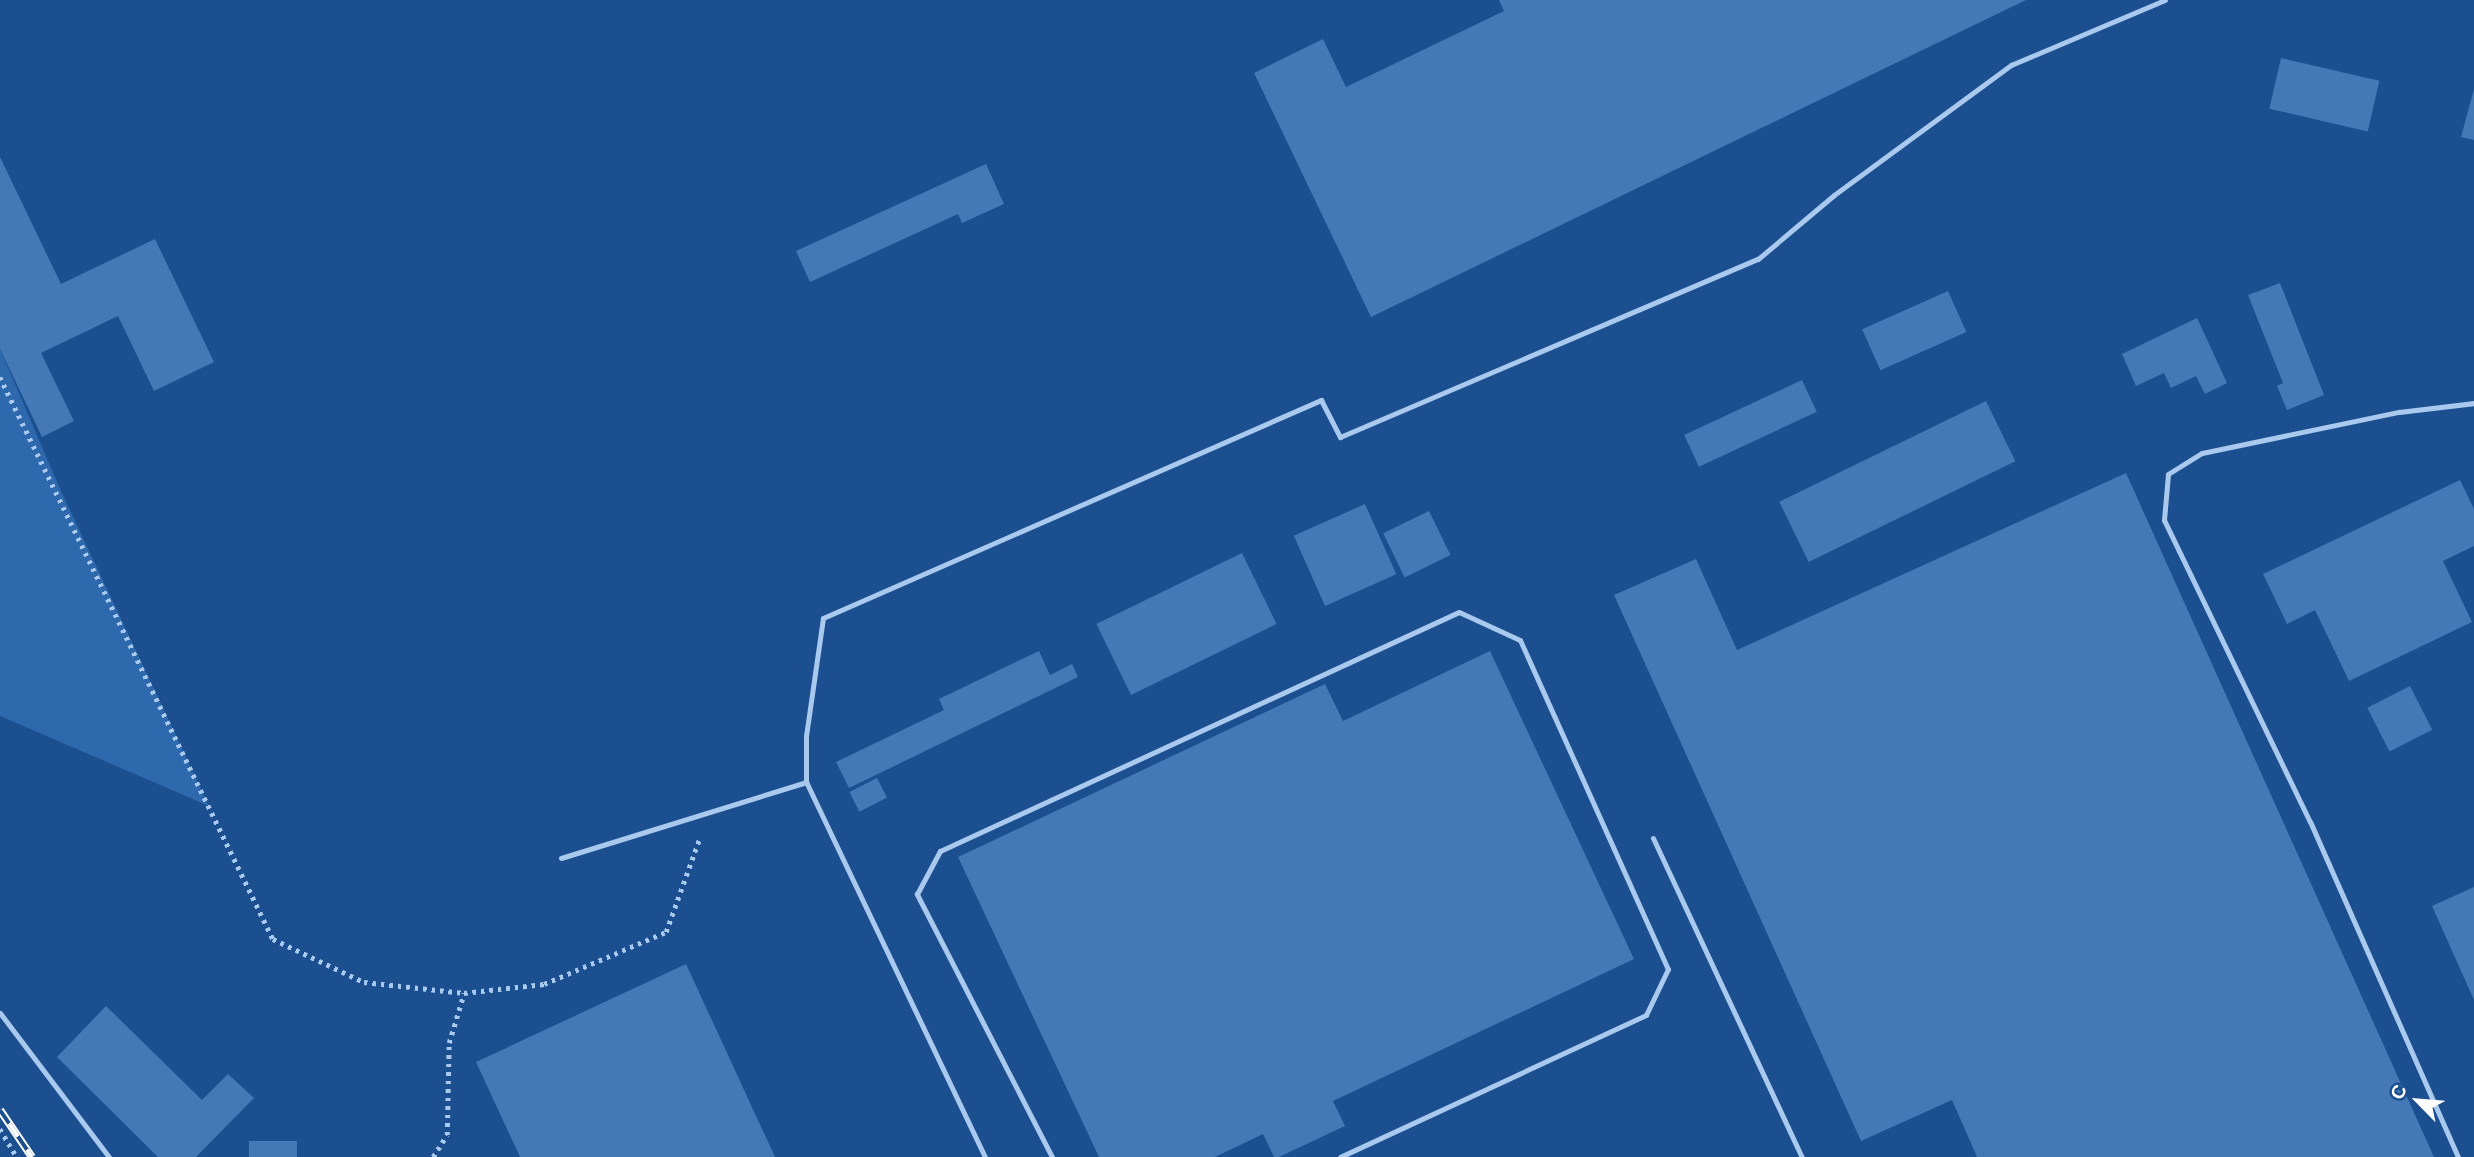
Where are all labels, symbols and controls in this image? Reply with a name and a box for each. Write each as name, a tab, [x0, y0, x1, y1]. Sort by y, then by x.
north arrow	[2383, 1066, 2453, 1136]
text: С	[2386, 1081, 2411, 1103]

